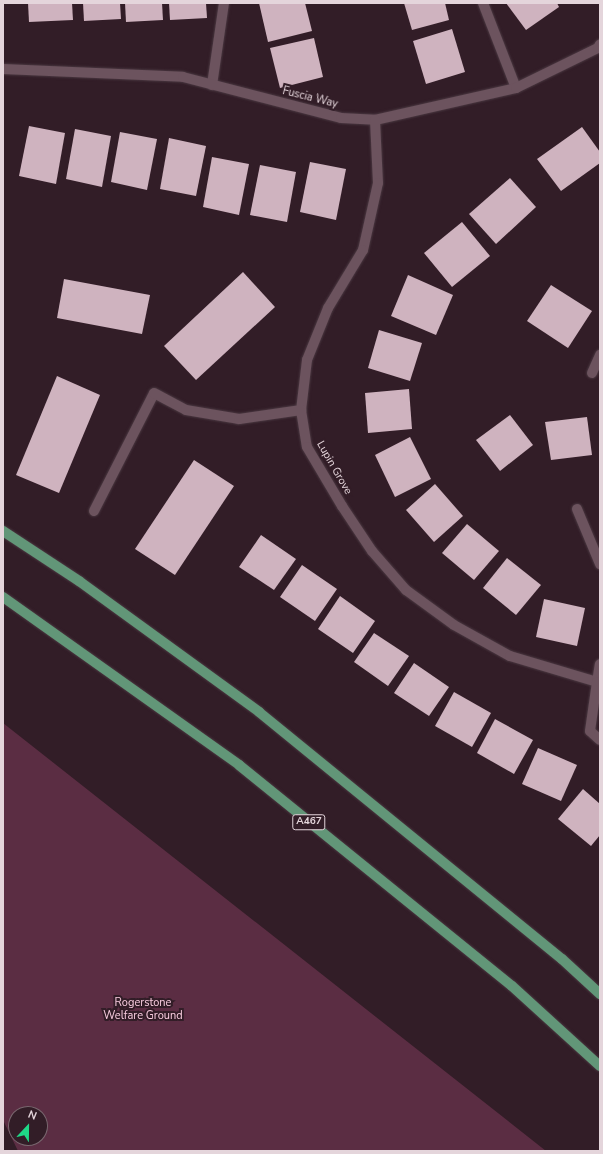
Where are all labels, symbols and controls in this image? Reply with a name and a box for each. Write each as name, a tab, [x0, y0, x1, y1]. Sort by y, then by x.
street label: Fuscia Way	[281, 85, 339, 111]
street label: Lupin Grove	[313, 439, 355, 497]
road number: A467	[292, 814, 326, 830]
park label: Rogerstone Welfare Ground	[103, 997, 183, 1023]
north arrow	[8, 1106, 48, 1146]
text: N	[26, 1107, 39, 1124]

